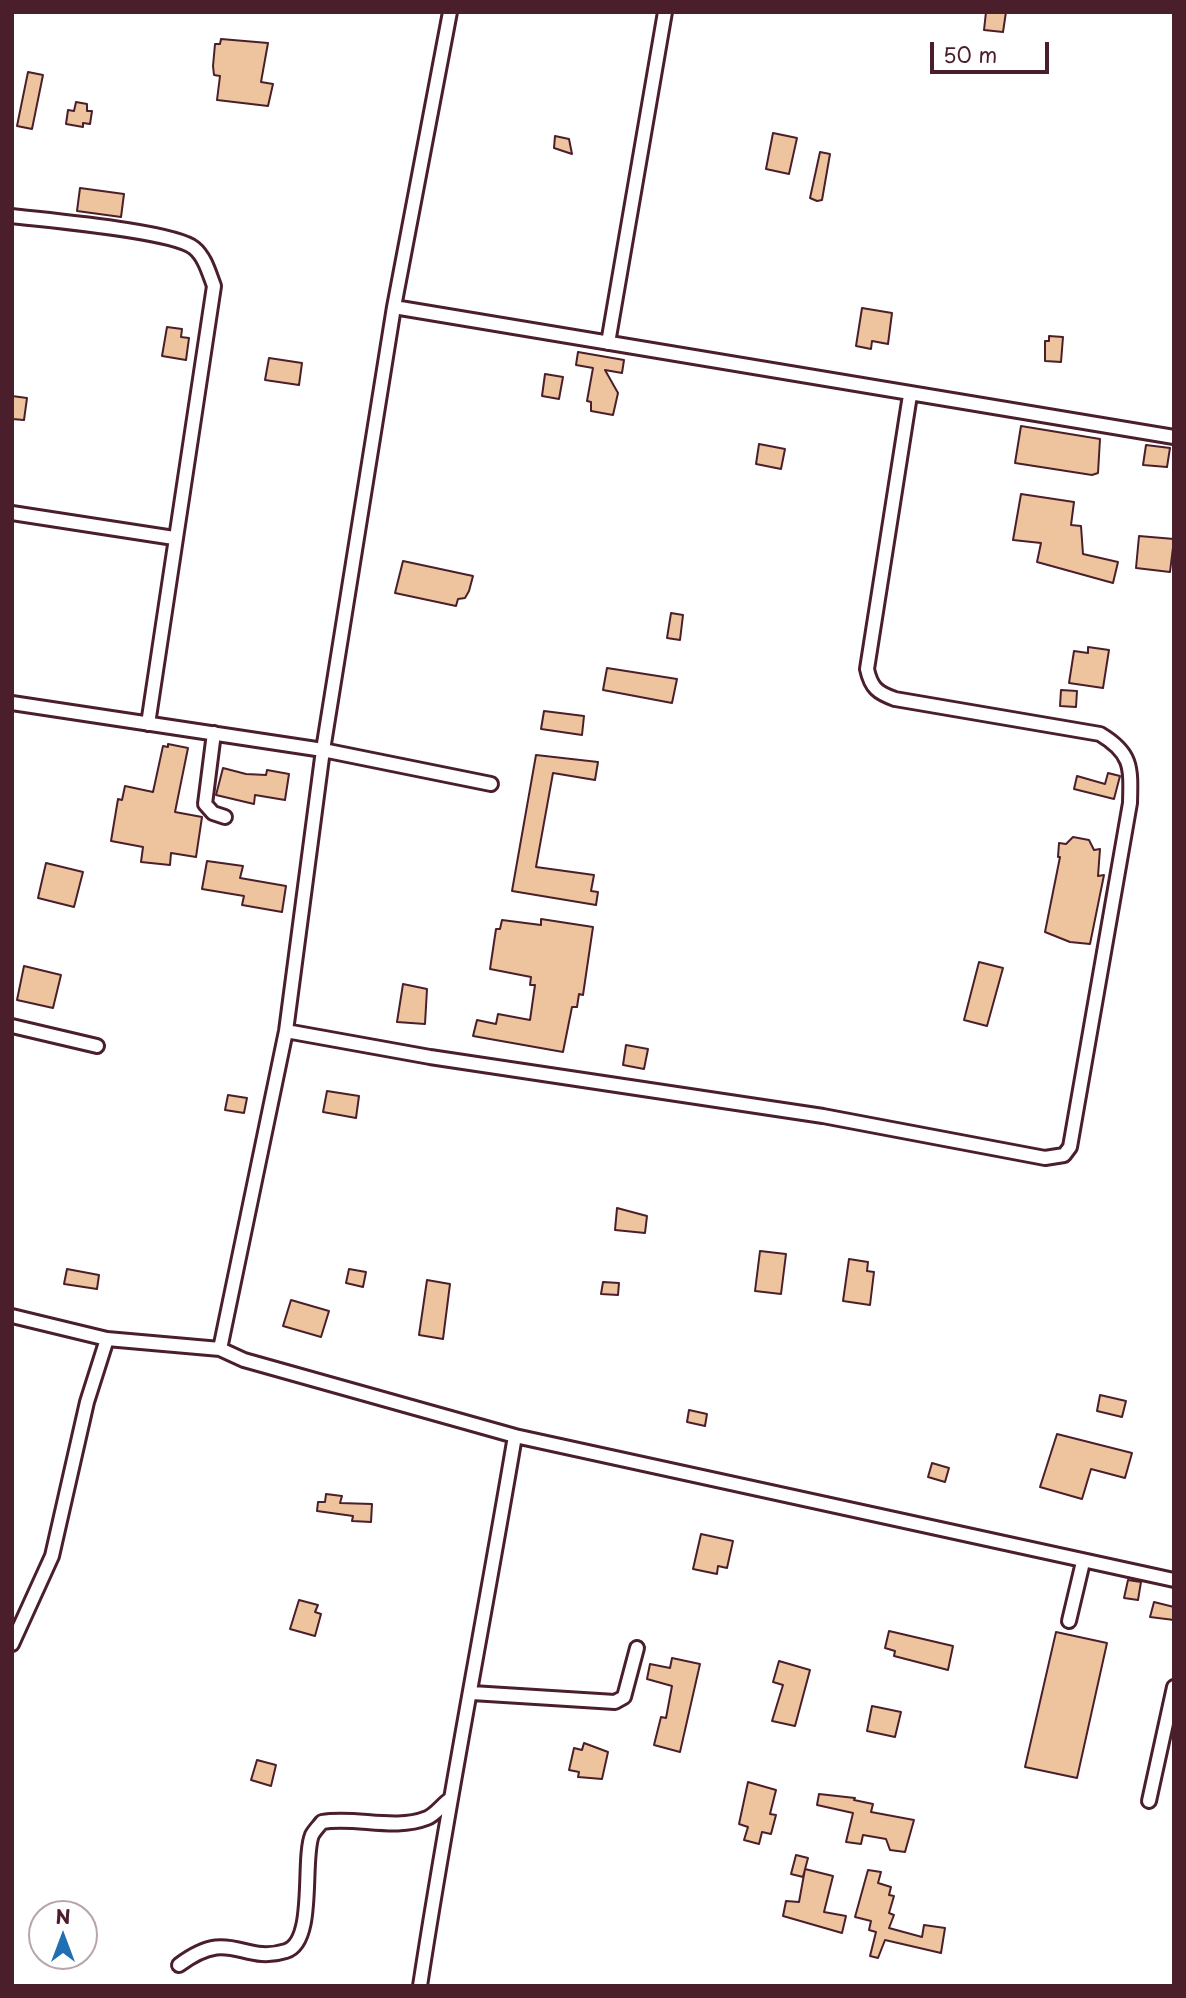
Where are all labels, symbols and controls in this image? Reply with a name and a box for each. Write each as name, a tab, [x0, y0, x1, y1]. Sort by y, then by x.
scale bar	[934, 28, 1053, 72]
text: 50 m	[943, 38, 997, 70]
north arrow	[28, 1900, 98, 1970]
text: N	[55, 1902, 71, 1930]

